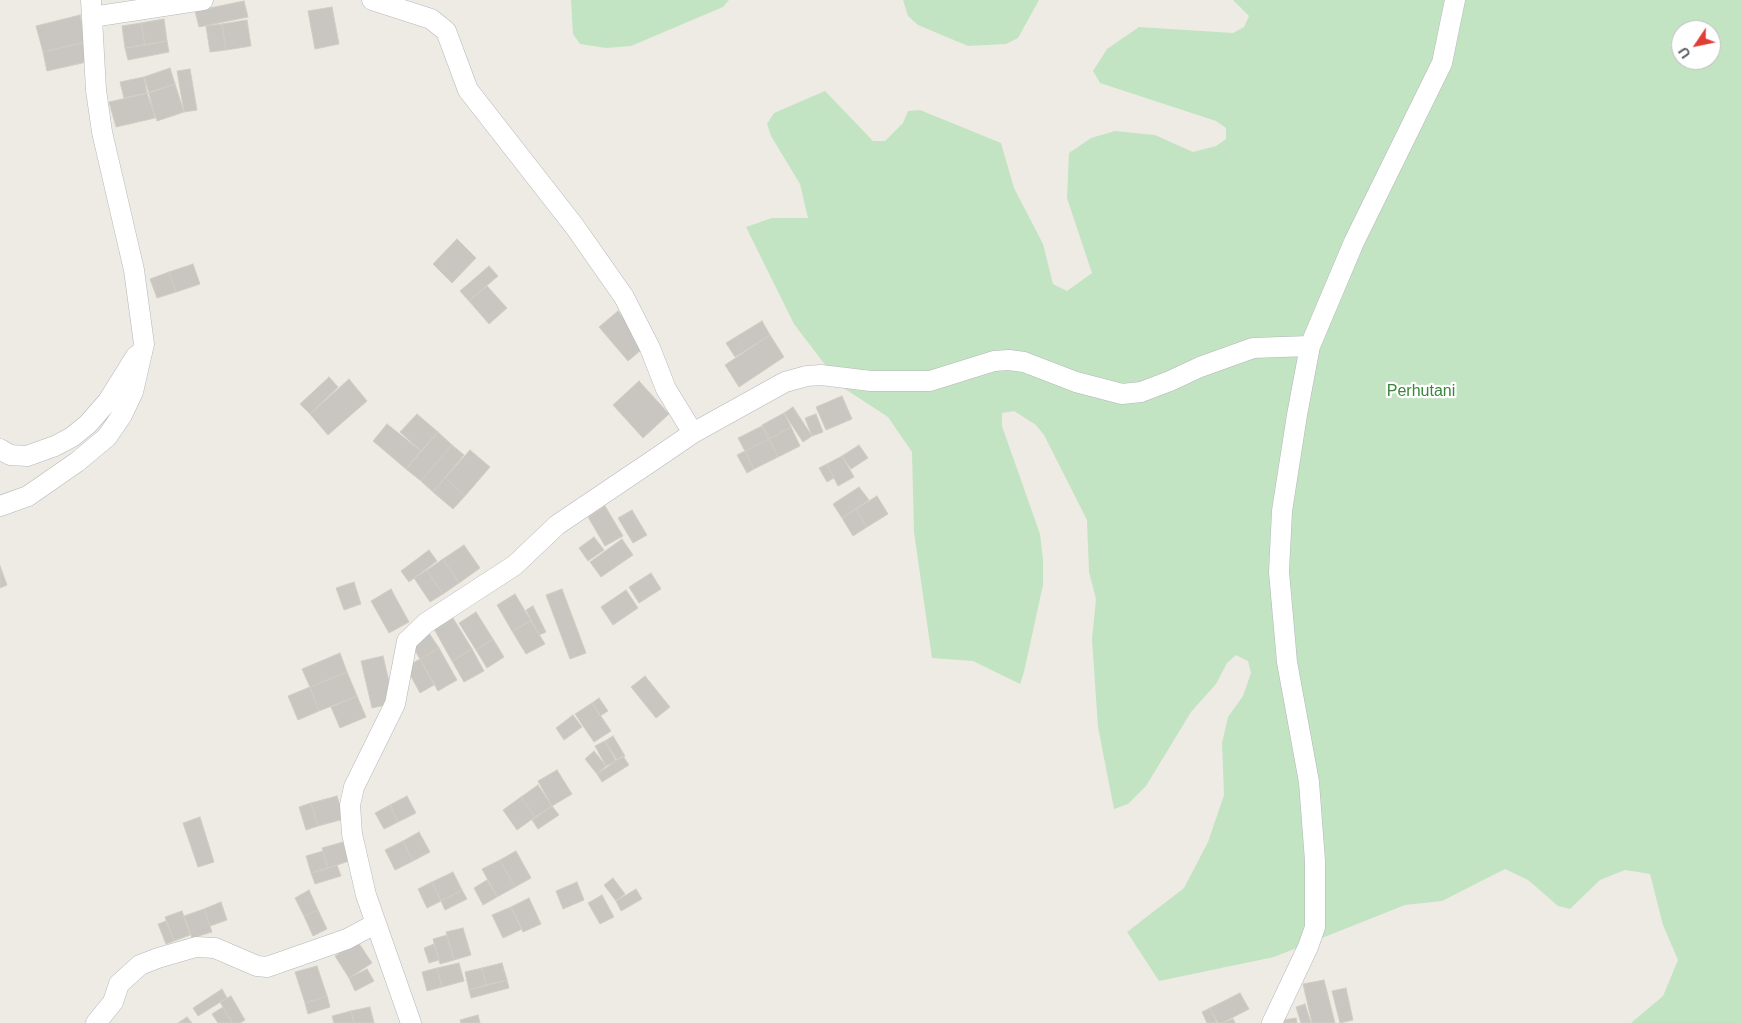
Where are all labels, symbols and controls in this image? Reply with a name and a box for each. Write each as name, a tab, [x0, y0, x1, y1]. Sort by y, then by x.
north arrow	[1671, 20, 1721, 70]
text: U	[1675, 44, 1694, 61]
park label: Perhutani	[1387, 382, 1455, 402]

